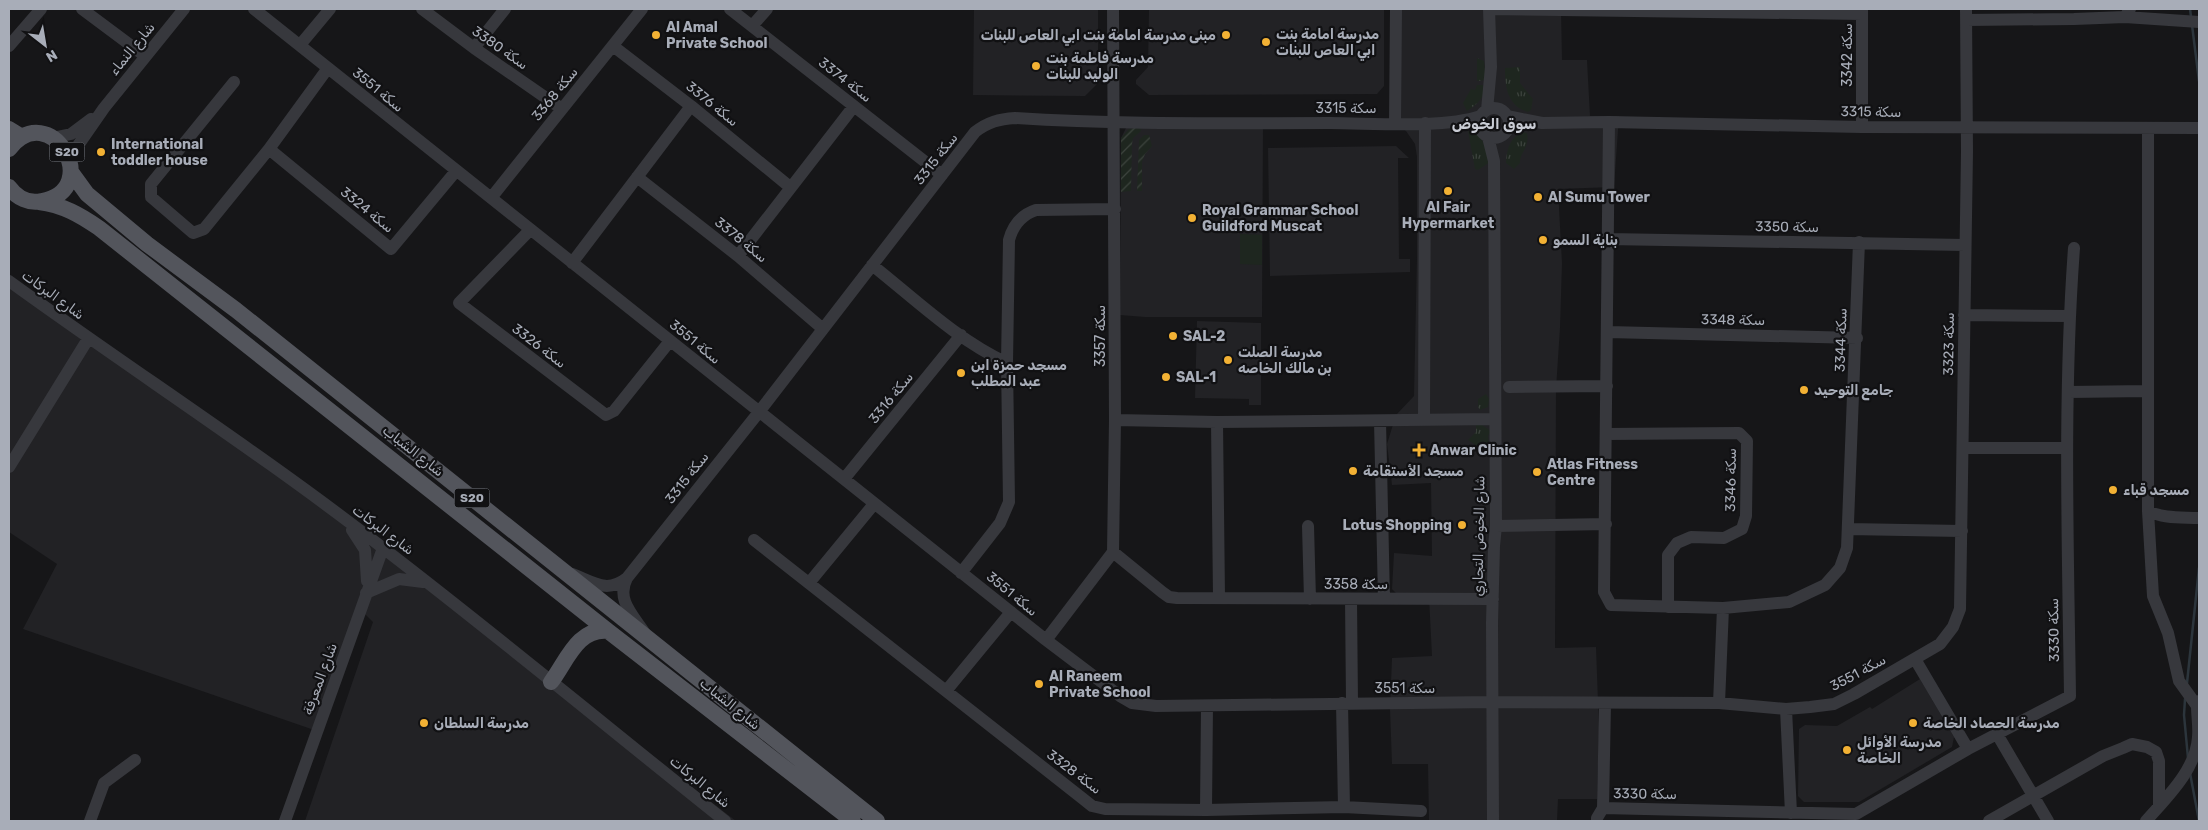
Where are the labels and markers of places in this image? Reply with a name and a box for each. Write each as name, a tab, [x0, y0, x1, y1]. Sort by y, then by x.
place label: Al Amal Private School	[666, 19, 768, 52]
place label: مدرسة امامة بنت ابي العاص للبنات	[1276, 26, 1379, 61]
place label: مبنى مدرسة امامة بنت ابي العاص للبنات	[981, 27, 1216, 46]
marker: Al Amal Private School	[650, 29, 662, 41]
marker: مبنى مدرسة امامة بنت ابي العاص للبنات	[1220, 29, 1232, 41]
marker: مدرسة امامة بنت ابي العاص للبنات	[1260, 36, 1272, 48]
place label: مدرسة فاطمة بنت الوليد للبنات	[1046, 50, 1154, 83]
marker: مدرسة فاطمة بنت الوليد للبنات	[1030, 60, 1042, 72]
place label: International toddler house	[111, 136, 208, 169]
marker: International toddler house	[95, 146, 107, 158]
marker: Al Fair Hypermarket	[1442, 185, 1454, 197]
place label: Al Sumu Tower	[1548, 189, 1650, 206]
marker: Al Sumu Tower	[1532, 191, 1544, 203]
place label: Al Fair Hypermarket	[1402, 199, 1495, 232]
place label: Royal Grammar School Guildford Muscat	[1202, 202, 1358, 235]
marker: Royal Grammar School Guildford Muscat	[1186, 212, 1198, 224]
place label: بناية السمو	[1553, 232, 1618, 249]
marker: بناية السمو	[1537, 234, 1549, 246]
place label: SAL-2	[1183, 328, 1225, 345]
marker: SAL-2	[1167, 330, 1179, 342]
place label: مدرسة الصلت بن مالك الخاصه	[1238, 344, 1332, 377]
marker: مدرسة الصلت بن مالك الخاصه	[1222, 354, 1234, 366]
place label: مسجد حمزة ابن عبد المطلب	[971, 357, 1067, 390]
marker: مسجد حمزة ابن عبد المطلب	[955, 367, 967, 379]
place label: SAL-1	[1176, 369, 1216, 386]
marker: SAL-1	[1160, 371, 1172, 383]
place label: جامع التوحيد	[1814, 382, 1893, 401]
marker: جامع التوحيد	[1798, 384, 1810, 396]
place label: Anwar Clinic	[1430, 442, 1517, 459]
marker: Anwar Clinic	[1412, 443, 1426, 457]
place label: Atlas Fitness Centre	[1547, 456, 1638, 489]
place label: مسجد الأستقامة	[1363, 463, 1464, 480]
marker: مسجد الأستقامة	[1347, 465, 1359, 477]
marker: Atlas Fitness Centre	[1531, 466, 1543, 478]
place label: مسجد قباء	[2123, 482, 2189, 499]
marker: مسجد قباء	[2107, 484, 2119, 496]
place label: Lotus Shopping	[1342, 517, 1452, 534]
marker: Lotus Shopping	[1456, 519, 1468, 531]
place label: Al Raneem Private School	[1049, 668, 1151, 701]
marker: Al Raneem Private School	[1033, 678, 1045, 690]
place label: مدرسة السلطان	[434, 715, 529, 732]
place label: مدرسة الحصاد الخاصة	[1923, 715, 2060, 732]
marker: مدرسة السلطان	[418, 717, 430, 729]
marker: مدرسة الحصاد الخاصة	[1907, 717, 1919, 729]
place label: مدرسة الأوائل الخاصة	[1857, 734, 1942, 767]
marker: مدرسة الأوائل الخاصة	[1841, 744, 1853, 756]

